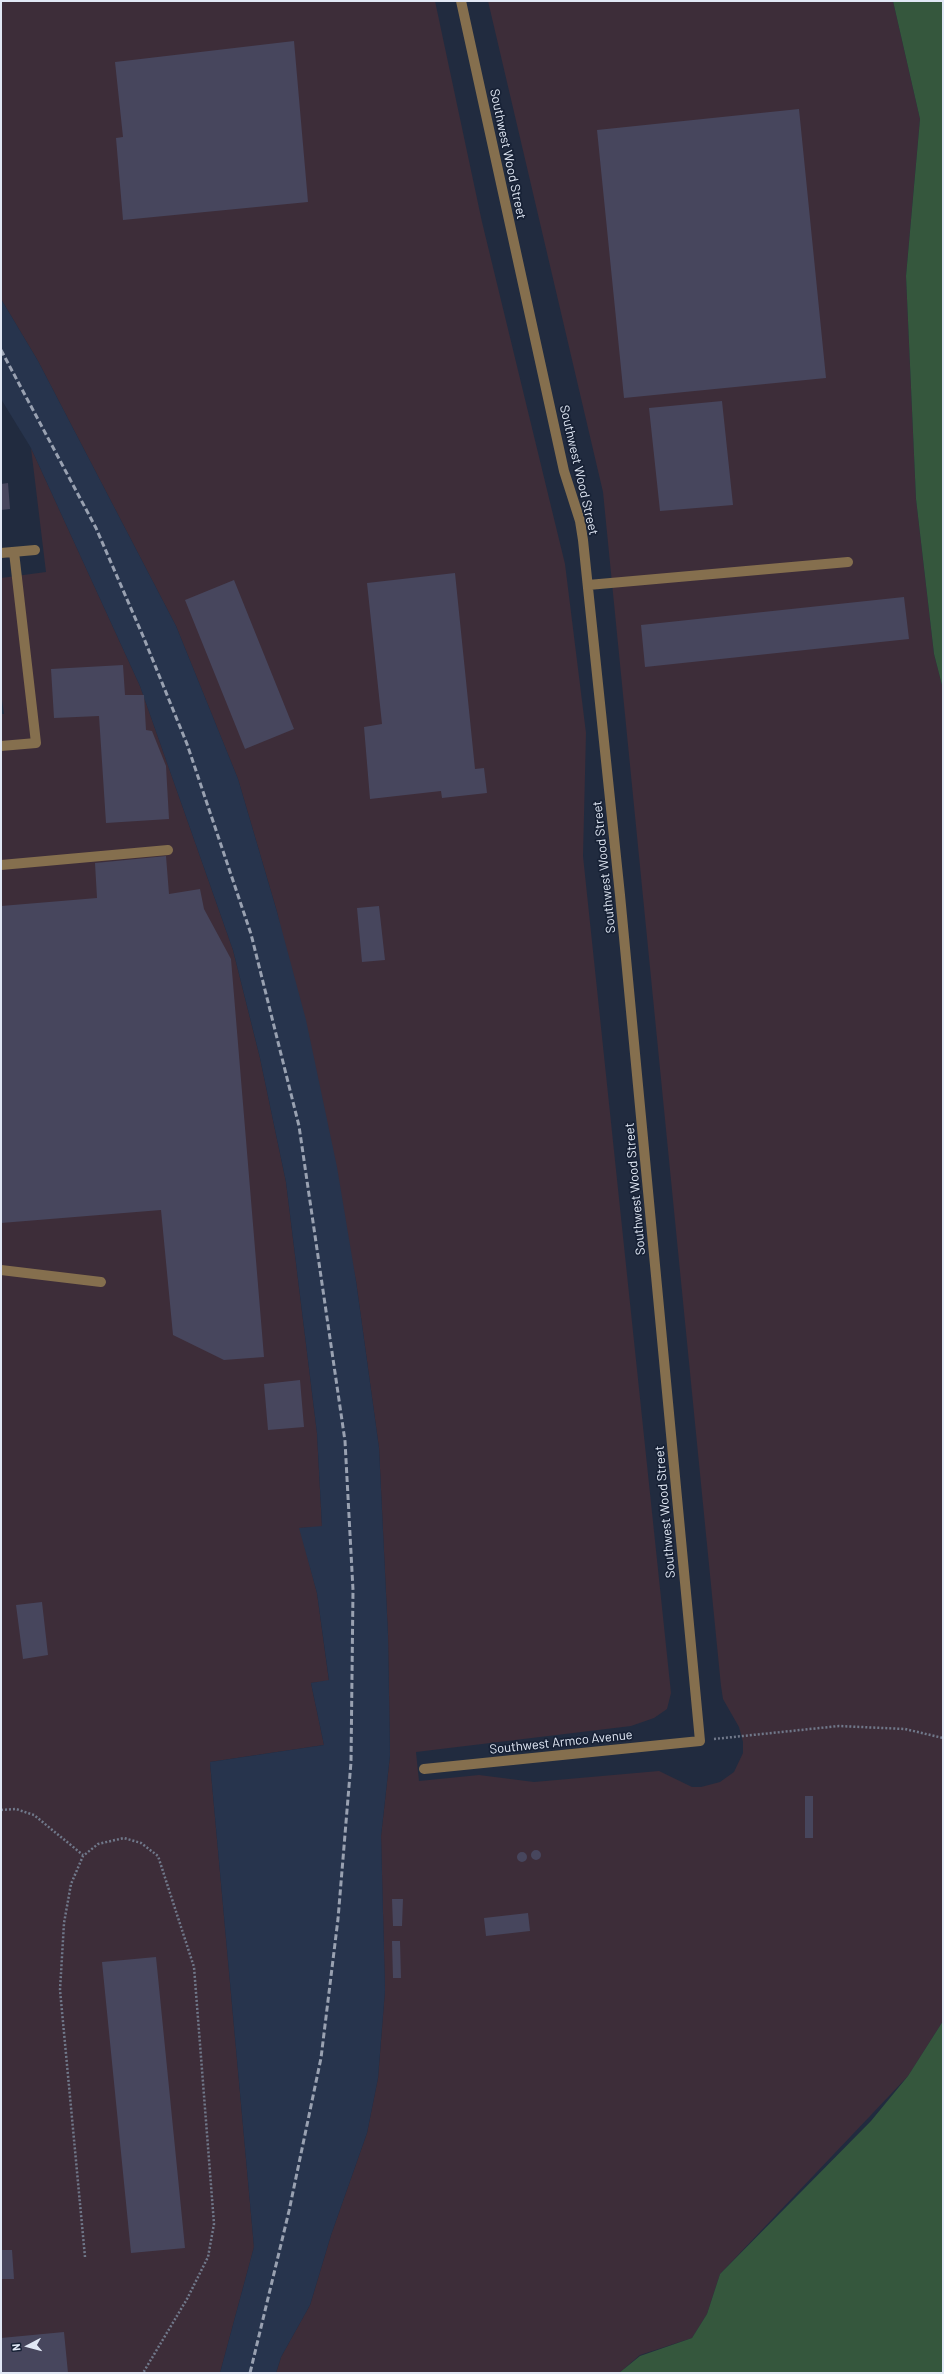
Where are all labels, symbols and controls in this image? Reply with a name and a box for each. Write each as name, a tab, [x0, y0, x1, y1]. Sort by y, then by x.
street label: Southwest Wood Street	[487, 87, 529, 221]
street label: Southwest Wood Street	[556, 403, 602, 537]
street label: Southwest Wood Street	[589, 800, 619, 934]
street label: Southwest Wood Street	[621, 1122, 649, 1256]
street label: Southwest Wood Street	[651, 1445, 679, 1579]
street label: Southwest Armco Avenue	[489, 1727, 633, 1757]
north arrow	[8, 2326, 48, 2366]
text: N	[9, 2343, 22, 2352]

